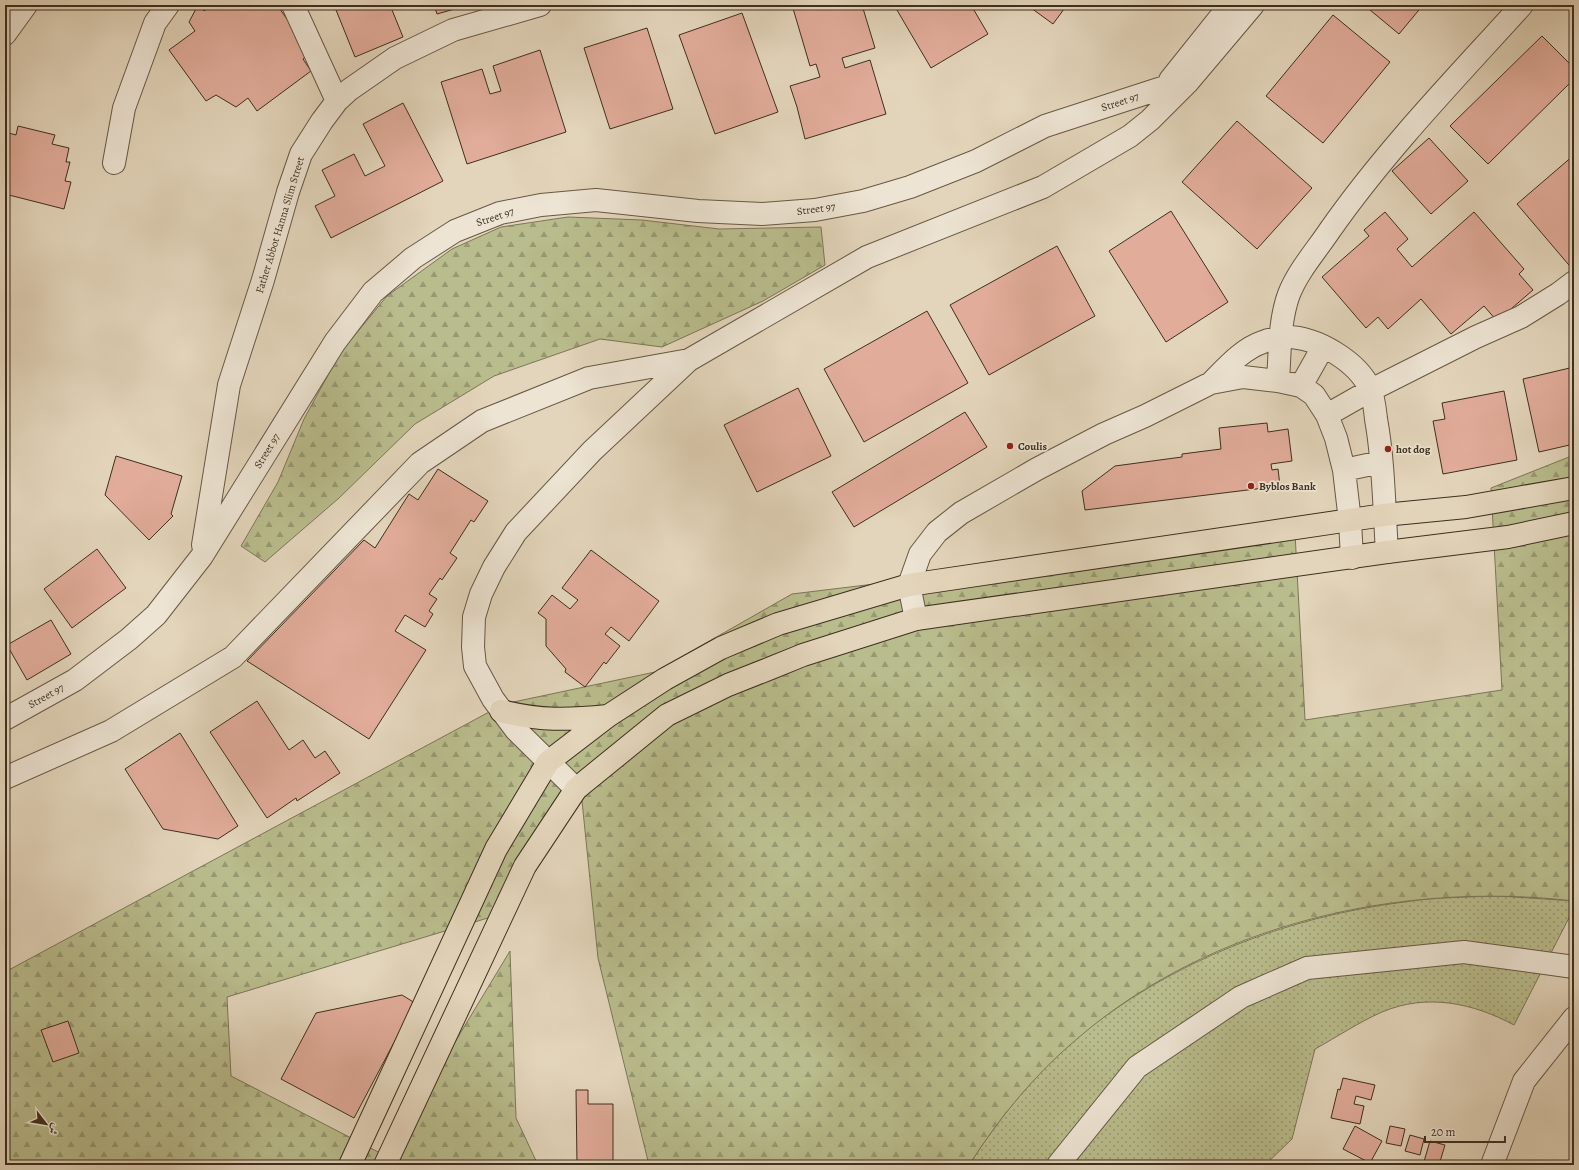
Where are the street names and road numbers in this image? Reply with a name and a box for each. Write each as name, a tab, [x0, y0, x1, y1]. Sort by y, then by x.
street label: Street 97	[1099, 89, 1141, 115]
street label: Father Abbot Hanna Slim Street	[252, 154, 308, 295]
street label: Street 97	[796, 199, 837, 219]
street label: Street 97	[474, 204, 516, 230]
street label: Street 97	[250, 430, 284, 471]
street label: Street 97	[25, 680, 67, 712]

